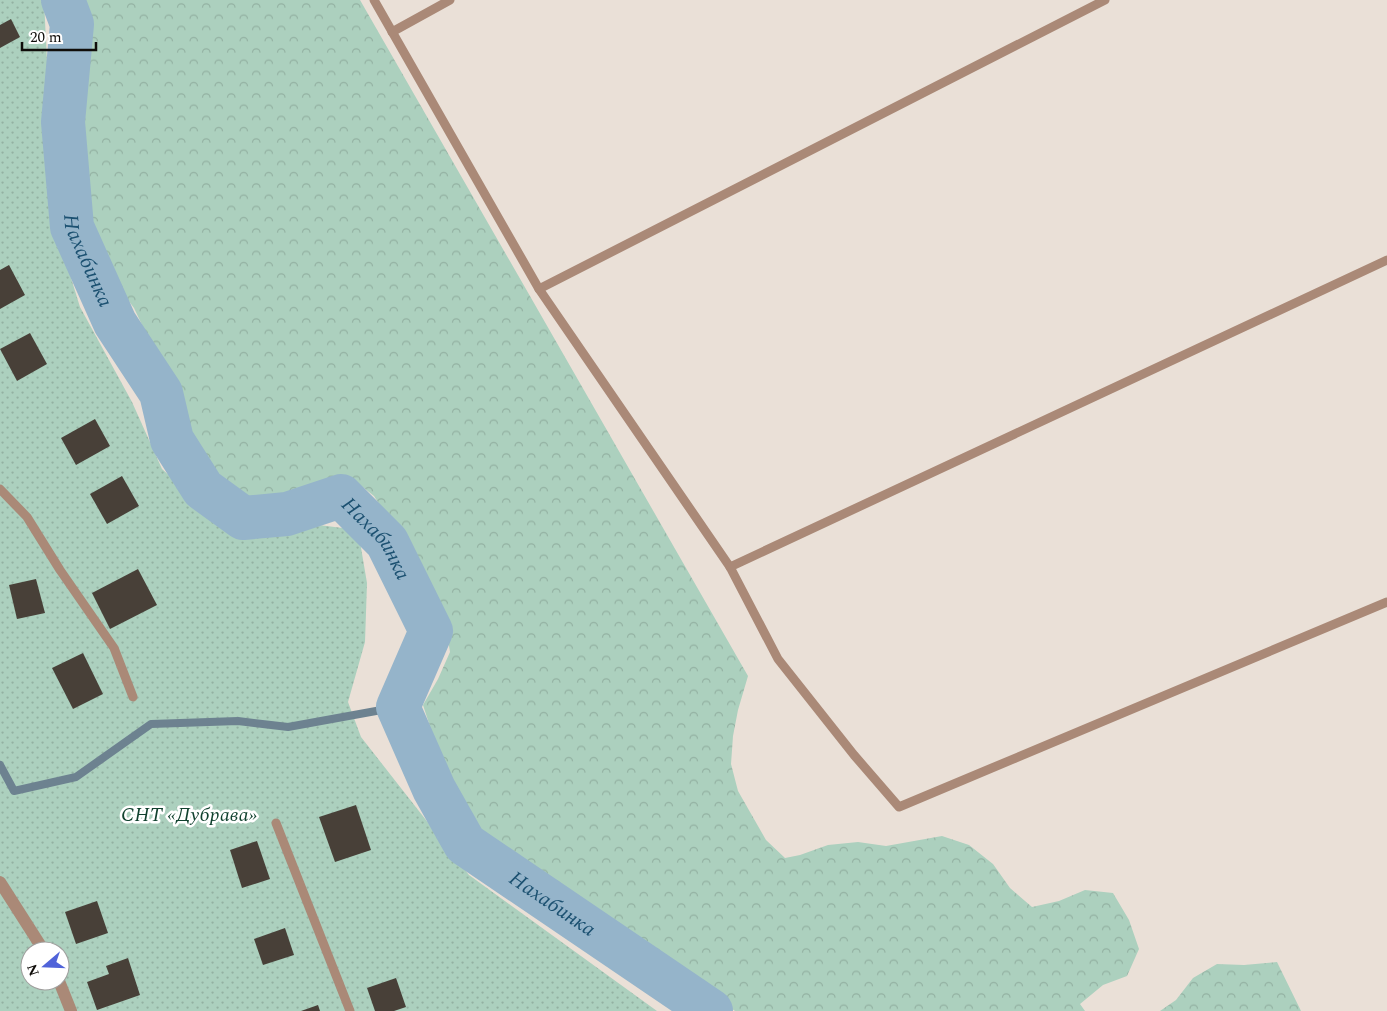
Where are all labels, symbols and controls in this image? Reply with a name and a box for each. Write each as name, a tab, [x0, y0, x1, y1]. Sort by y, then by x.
scale bar	[22, 20, 96, 52]
text: 20 m	[30, 26, 62, 49]
water label: Нахабинка	[54, 213, 121, 313]
water label: Нахабинка	[333, 490, 418, 586]
park label: СНТ «Дубрава»	[121, 800, 258, 830]
water label: Нахабинка	[502, 863, 602, 946]
north arrow	[20, 941, 70, 991]
text: N	[21, 961, 45, 979]

